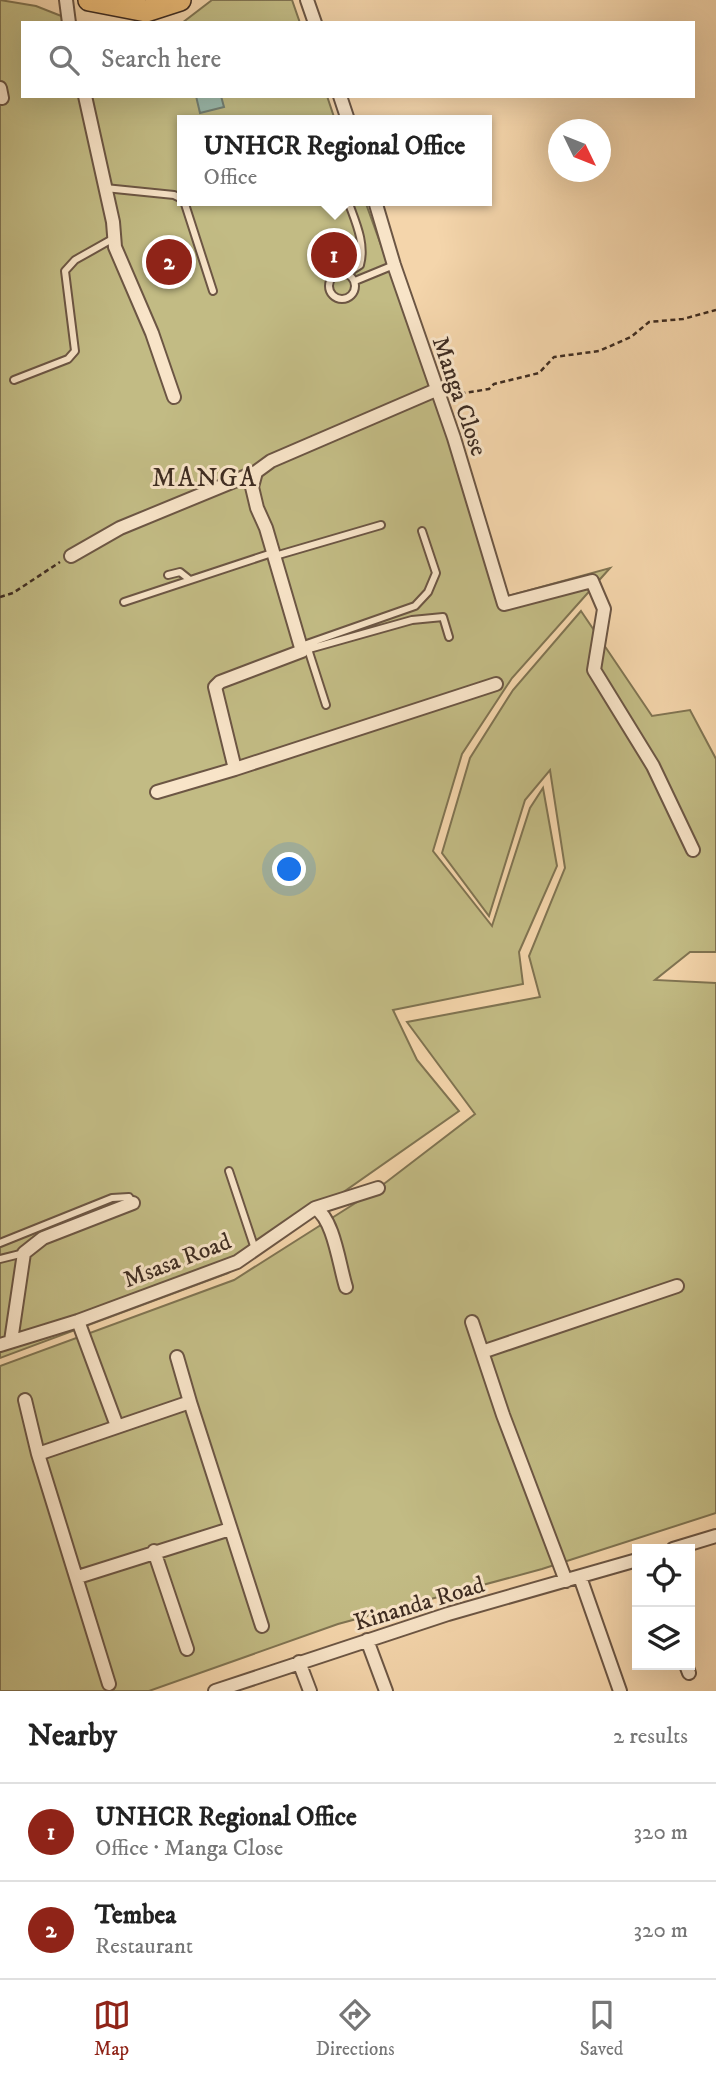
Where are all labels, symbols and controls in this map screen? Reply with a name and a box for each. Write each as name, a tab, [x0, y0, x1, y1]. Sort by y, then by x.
search box	[21, 21, 695, 98]
icon: search	[45, 41, 83, 79]
text: Search here	[101, 43, 221, 76]
popup	[177, 115, 492, 206]
north arrow	[548, 119, 611, 182]
text: UNHCR Regional Office	[204, 130, 465, 163]
text: Office	[204, 163, 257, 192]
pin: 1	[311, 229, 357, 281]
pin: 2	[146, 236, 192, 288]
street label: Manga Close	[425, 333, 494, 460]
district label: MANGA	[152, 462, 258, 495]
your location	[272, 852, 306, 886]
street label: Msasa Road	[119, 1227, 236, 1295]
map controls	[632, 1544, 695, 1670]
button: locate	[632, 1544, 695, 1607]
street label: Kinanda Road	[350, 1570, 488, 1638]
button: layers	[632, 1607, 695, 1670]
text: Nearby	[28, 1718, 117, 1755]
text: 2 results	[613, 1722, 688, 1751]
text: UNHCR Regional Office	[95, 1801, 357, 1834]
text: 1	[47, 1818, 55, 1847]
text: 320 m	[634, 1818, 688, 1847]
text: Office · Manga Close	[95, 1834, 283, 1863]
text: Tembea	[95, 1899, 176, 1932]
text: 2	[45, 1916, 57, 1945]
text: 320 m	[634, 1916, 688, 1945]
text: Restaurant	[95, 1932, 193, 1961]
tab: Map	[93, 1996, 131, 2061]
tab: Directions	[316, 1996, 395, 2061]
tab: Saved	[580, 1996, 623, 2061]

